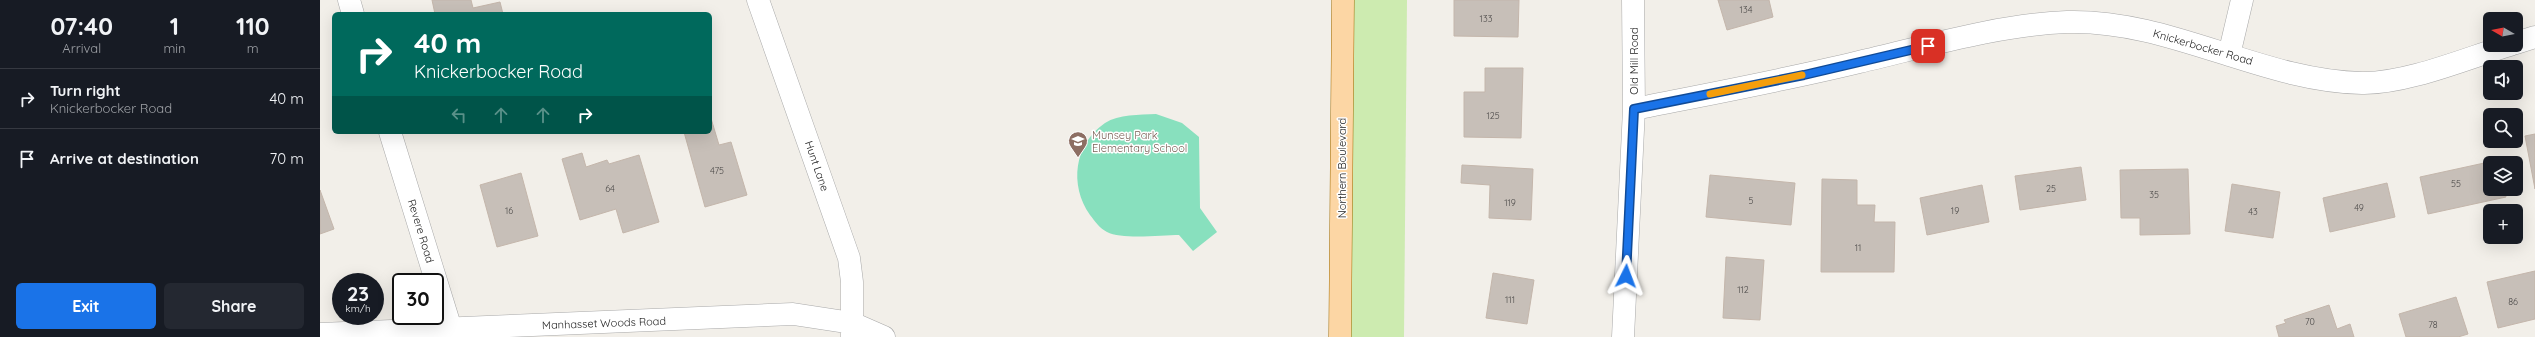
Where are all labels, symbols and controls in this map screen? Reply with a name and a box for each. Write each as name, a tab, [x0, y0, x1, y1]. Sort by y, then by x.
house number: 134	[1740, 4, 1753, 15]
text: 07:40	[51, 11, 113, 41]
text: 1	[170, 11, 179, 41]
text: 110	[236, 11, 269, 41]
north arrow	[2483, 12, 2523, 52]
map controls	[2483, 12, 2523, 244]
house number: 133	[1480, 13, 1493, 24]
text: 40 m	[414, 25, 481, 60]
street label: Knickerbocker Road	[2151, 26, 2255, 68]
street label: Old Mill Road	[1627, 27, 1641, 95]
icon: right	[348, 28, 400, 80]
pin	[1911, 29, 1945, 63]
icon: arrive	[1917, 35, 1939, 57]
text: Arrival	[62, 40, 101, 56]
text: min	[163, 40, 186, 56]
text: m	[247, 40, 259, 56]
text: Knickerbocker Road	[414, 60, 583, 83]
button: sound	[2483, 60, 2523, 100]
text: Turn right	[50, 81, 121, 100]
icon: right	[16, 88, 38, 110]
text: 40 m	[269, 89, 304, 108]
text: Knickerbocker Road	[50, 100, 172, 116]
icon: left	[448, 104, 470, 126]
icon: ahead	[490, 104, 512, 126]
icon: ahead	[532, 104, 554, 126]
icon: right	[574, 104, 596, 126]
button: search	[2483, 108, 2523, 148]
house number: 125	[1486, 110, 1500, 121]
street label: Northern Boulevard	[1335, 118, 1349, 218]
place label: Munsey Park Elementary School	[1092, 128, 1187, 155]
school or university icon: Munsey Park Elementary School	[1067, 130, 1089, 158]
street label: Hunt Lane	[802, 139, 832, 193]
icon: arrive	[16, 148, 38, 170]
text: Arrive at destination	[50, 149, 199, 168]
text: 70 m	[270, 149, 304, 168]
button: layers	[2483, 156, 2523, 196]
house number: 475	[710, 165, 724, 176]
house number: 55	[2451, 178, 2461, 189]
house number: 64	[605, 183, 615, 194]
house number: 25	[2046, 183, 2056, 194]
house number: 35	[2149, 189, 2159, 200]
house number: 5	[1749, 195, 1754, 206]
street label: Revere Road	[405, 197, 437, 265]
house number: 119	[1504, 197, 1516, 208]
house number: 49	[2354, 202, 2364, 213]
button: +	[2483, 204, 2523, 244]
house number: 16	[505, 205, 513, 216]
house number: 19	[1951, 205, 1959, 216]
house number: 43	[2248, 206, 2258, 217]
house number: 11	[1855, 242, 1861, 253]
position arrow	[1605, 255, 1647, 297]
speed limit sign: 30	[392, 273, 444, 325]
text: 23	[347, 281, 369, 306]
button: Exit	[16, 283, 156, 329]
button: Share	[164, 283, 304, 329]
house number: 112	[1737, 284, 1749, 295]
house number: 111	[1505, 294, 1515, 305]
house number: 86	[2508, 296, 2518, 307]
text: km/h	[345, 302, 371, 315]
street label: Manhasset Woods Road	[542, 314, 666, 332]
house number: 70	[2305, 316, 2315, 327]
house number: 78	[2428, 319, 2438, 330]

